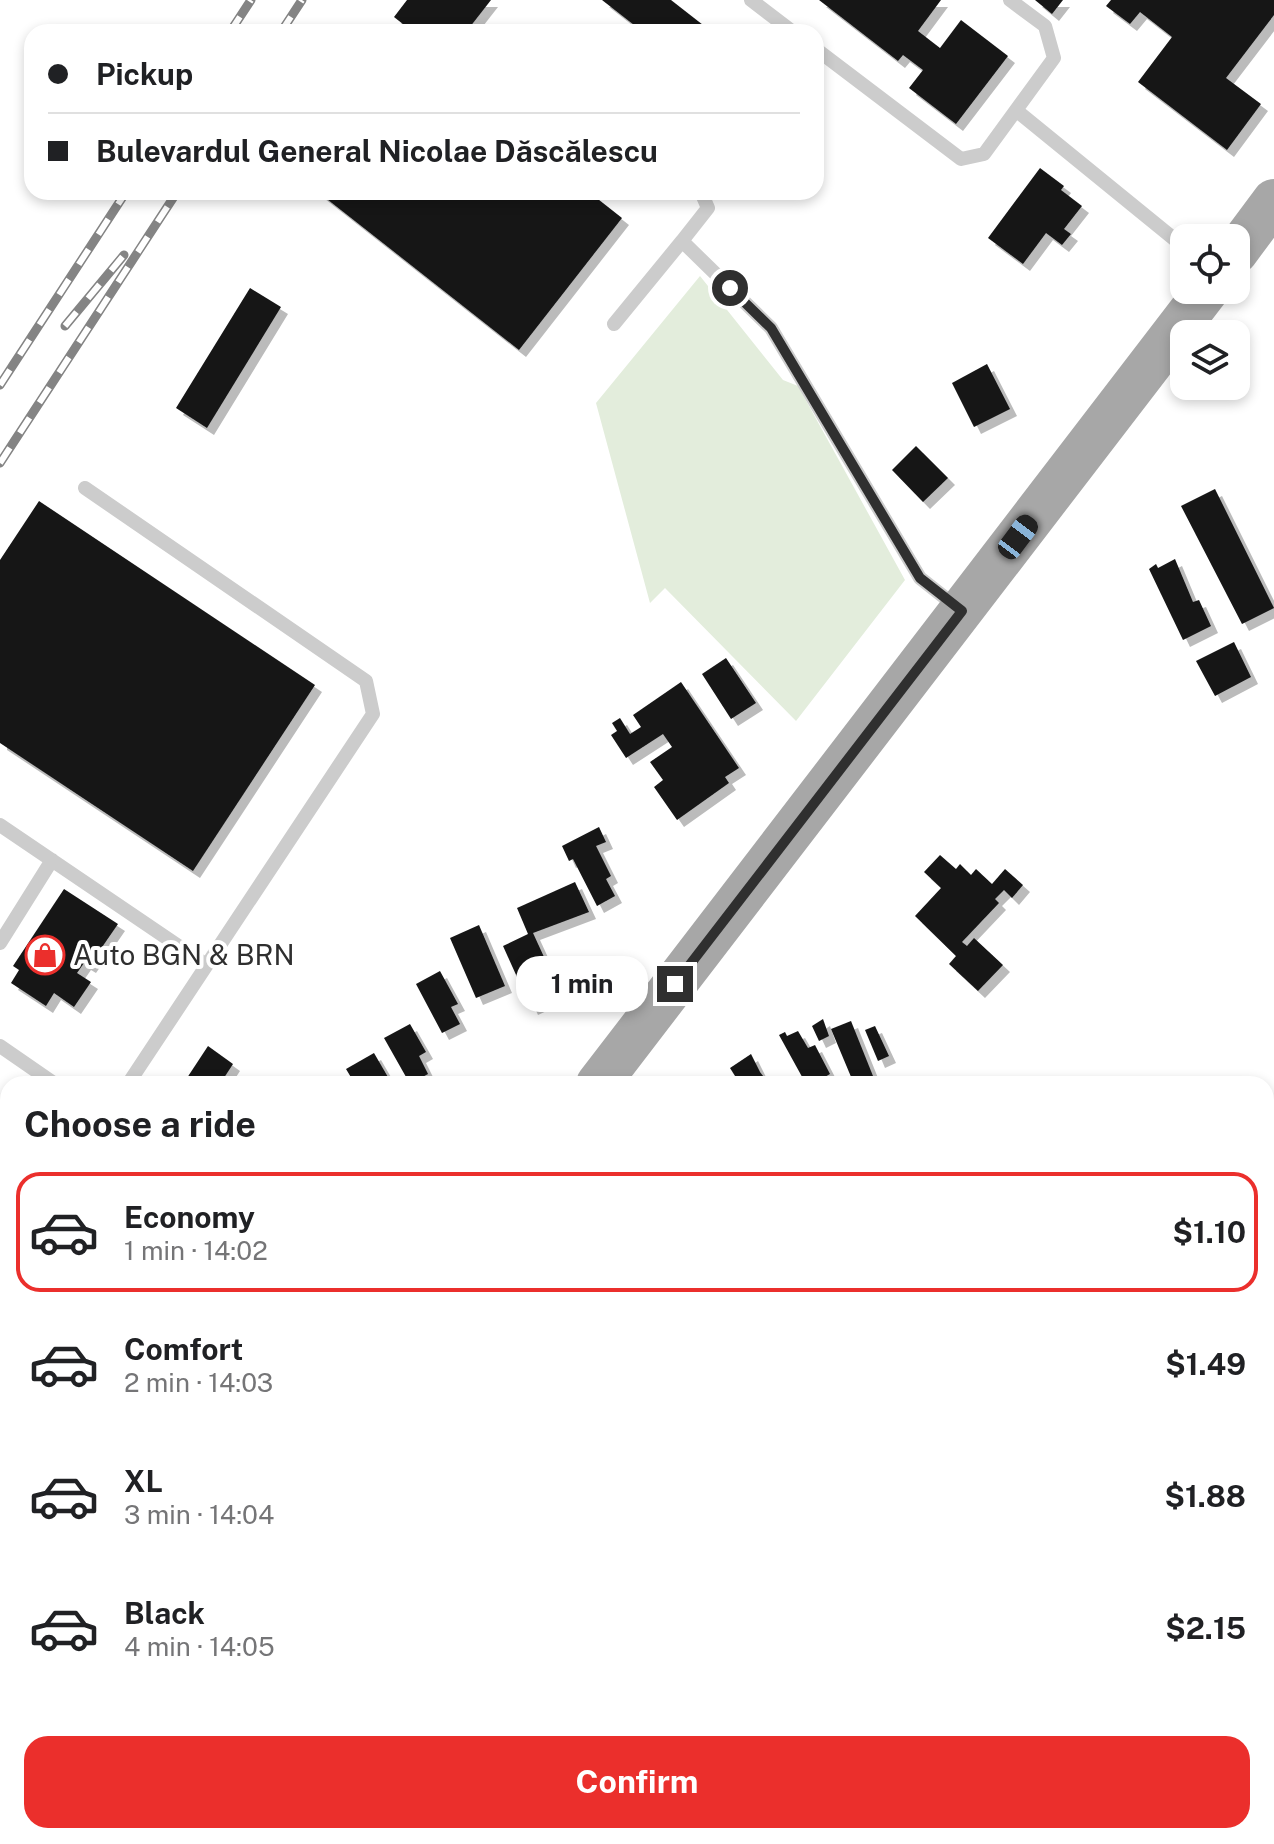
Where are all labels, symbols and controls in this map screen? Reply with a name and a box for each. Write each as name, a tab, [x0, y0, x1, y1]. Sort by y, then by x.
text: Pickup	[96, 56, 193, 92]
text: Bulevardul General Nicolae Dăscălescu	[96, 133, 658, 169]
map controls	[1170, 224, 1250, 400]
button: locate	[1170, 224, 1250, 304]
route start	[712, 270, 748, 306]
button: layers	[1170, 320, 1250, 400]
car	[994, 511, 1042, 563]
shop icon: Auto BGN & BRN	[24, 934, 66, 976]
place label: Auto BGN & BRN	[73, 938, 295, 971]
callout: 1 min	[515, 956, 647, 1012]
route end	[657, 966, 693, 1002]
text: 1 min	[551, 968, 613, 999]
text: Choose a ride	[24, 1103, 256, 1145]
icon: car	[28, 1196, 100, 1268]
text: Economy	[124, 1199, 255, 1235]
text: $1.10	[1172, 1214, 1246, 1250]
text: 1 min · 14:02	[124, 1235, 268, 1266]
icon: car	[28, 1328, 100, 1400]
text: Comfort	[124, 1331, 243, 1367]
text: $1.49	[1165, 1346, 1246, 1382]
text: 2 min · 14:03	[124, 1367, 273, 1398]
icon: car	[28, 1460, 100, 1532]
text: XL	[124, 1463, 163, 1499]
text: $1.88	[1164, 1478, 1246, 1514]
text: 3 min · 14:04	[124, 1499, 274, 1530]
icon: car	[28, 1592, 100, 1664]
text: Black	[124, 1595, 205, 1631]
text: $2.15	[1165, 1610, 1246, 1646]
text: 4 min · 14:05	[124, 1631, 275, 1662]
button: Confirm	[24, 1736, 1250, 1828]

